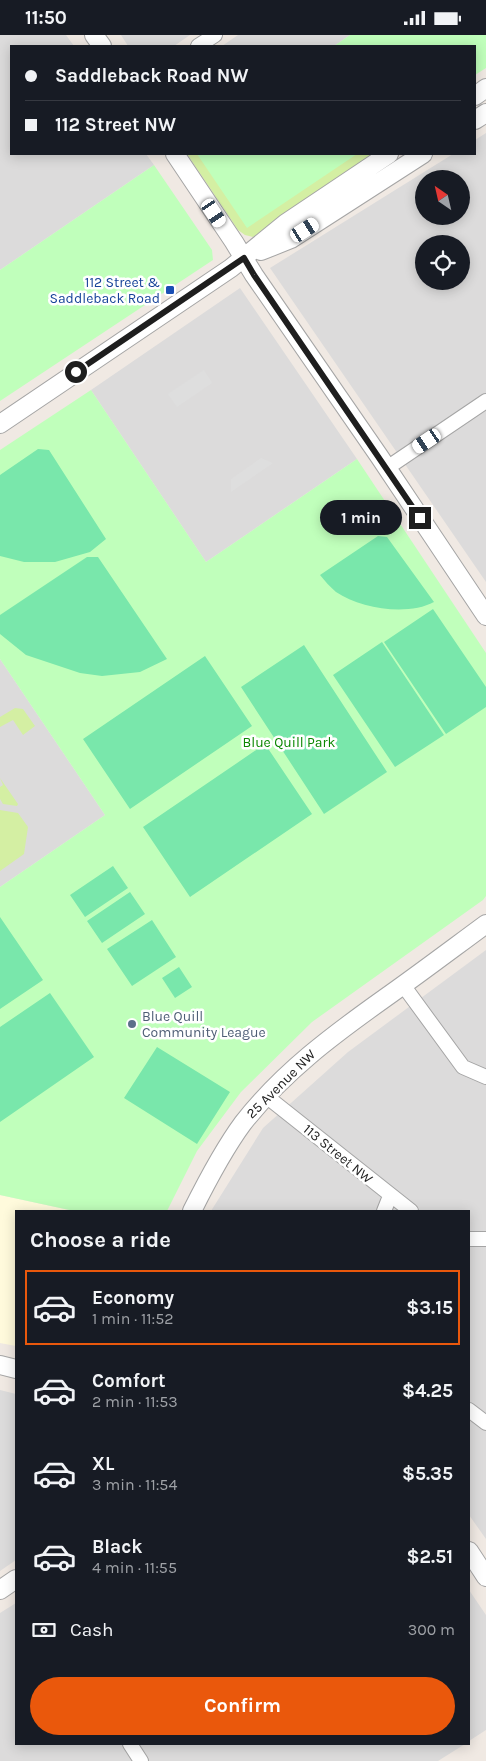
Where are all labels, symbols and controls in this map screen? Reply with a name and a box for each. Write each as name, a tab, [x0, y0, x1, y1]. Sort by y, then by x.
text: 11:50	[25, 7, 67, 29]
text: Saddleback Road NW	[55, 65, 248, 87]
text: 112 Street NW	[55, 114, 176, 136]
north arrow	[415, 170, 470, 225]
map controls	[415, 170, 470, 290]
car	[199, 196, 228, 230]
car	[288, 216, 321, 244]
button: locate	[415, 235, 470, 290]
place label: 112 Street & Saddleback Road	[49, 274, 160, 307]
marker: 112 Street & Saddleback Road	[164, 284, 176, 296]
route start	[65, 361, 87, 383]
car	[410, 426, 443, 456]
callout: 1 min	[320, 501, 402, 535]
route end	[409, 507, 431, 529]
text: 1 min	[341, 508, 381, 527]
park label: Blue Quill Park	[243, 734, 336, 751]
place label: Blue Quill Community League	[142, 1008, 266, 1041]
marker: Blue Quill Community League	[126, 1018, 138, 1030]
street label: 25 Avenue NW	[243, 1046, 319, 1122]
street label: 113 Street NW	[300, 1121, 377, 1188]
text: Choose a ride	[30, 1227, 171, 1253]
icon: car	[32, 1285, 77, 1330]
text: Economy	[92, 1287, 174, 1309]
text: $3.15	[406, 1297, 453, 1319]
text: 1 min · 11:52	[92, 1309, 174, 1328]
icon: car	[32, 1368, 77, 1413]
text: Comfort	[92, 1370, 166, 1392]
text: $4.25	[402, 1380, 453, 1402]
text: 2 min · 11:53	[92, 1392, 178, 1411]
icon: car	[32, 1451, 77, 1496]
text: XL	[92, 1453, 114, 1475]
text: $5.35	[402, 1463, 453, 1485]
text: 3 min · 11:54	[92, 1475, 177, 1494]
icon: car	[32, 1534, 77, 1579]
text: Black	[92, 1536, 143, 1558]
text: $2.51	[406, 1546, 453, 1568]
text: 4 min · 11:55	[92, 1558, 177, 1577]
icon: cash	[30, 1616, 58, 1644]
text: Cash	[70, 1619, 114, 1641]
text: 300 m	[408, 1620, 455, 1639]
button: Confirm	[30, 1677, 455, 1735]

